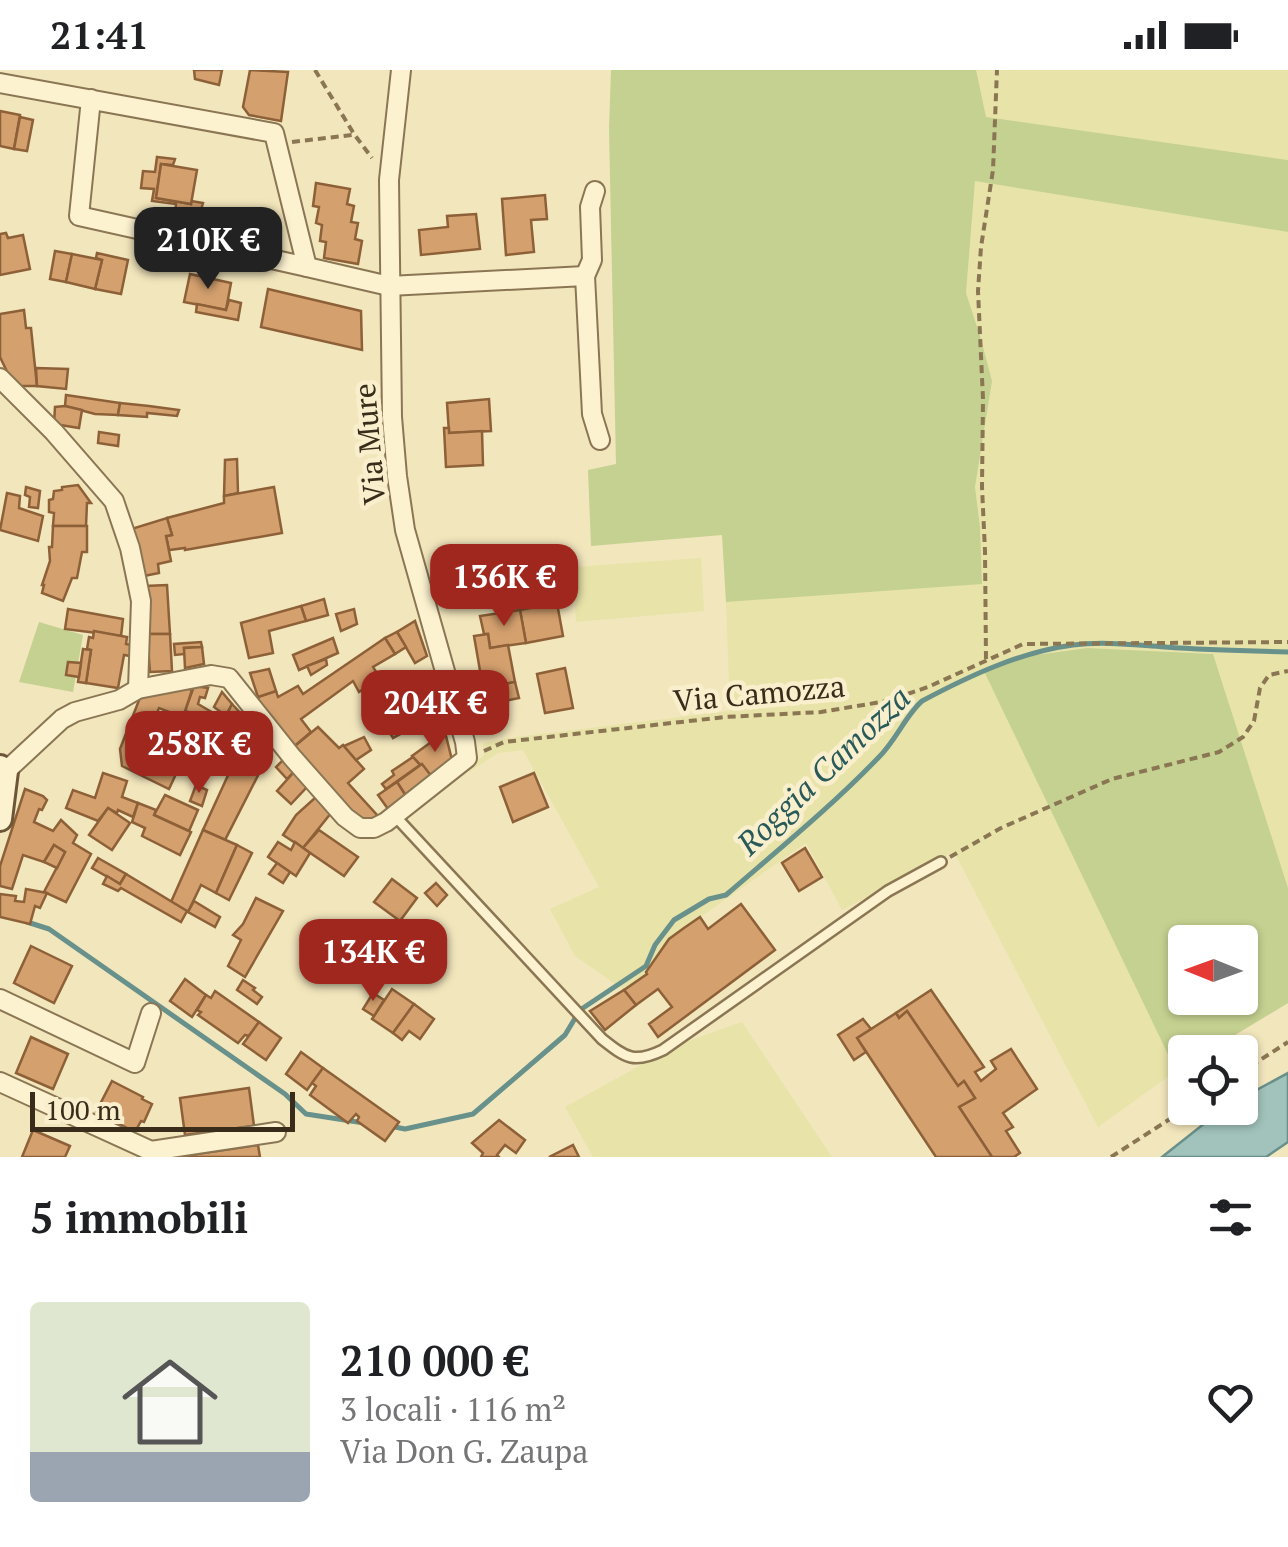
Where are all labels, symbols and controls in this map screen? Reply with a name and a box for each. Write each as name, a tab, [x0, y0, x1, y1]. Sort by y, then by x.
text: 21:41	[50, 10, 149, 60]
pin: 210K €	[127, 207, 289, 292]
text: 210K €	[156, 218, 260, 260]
street label: Via Mure	[344, 382, 394, 506]
pin: 136K €	[423, 544, 585, 629]
text: 136K €	[452, 555, 556, 597]
street label: Via Camozza	[671, 666, 847, 720]
pin: 204K €	[354, 670, 516, 755]
water label: Roggia Camozza	[727, 677, 919, 864]
text: 204K €	[383, 681, 487, 723]
pin: 258K €	[118, 711, 280, 796]
text: 258K €	[147, 722, 251, 764]
pin: 134K €	[292, 919, 454, 1004]
north arrow	[1168, 925, 1258, 1015]
map controls	[1168, 925, 1258, 1125]
text: 134K €	[321, 930, 425, 972]
button: locate	[1168, 1035, 1258, 1125]
scale bar	[30, 1087, 295, 1132]
text: 100 m	[45, 1091, 121, 1128]
text: 5 immobili	[30, 1189, 248, 1245]
icon: filters	[1203, 1190, 1258, 1245]
text: 210 000 €	[340, 1332, 529, 1388]
icon: home	[110, 1342, 230, 1462]
icon: heart	[1203, 1375, 1258, 1430]
text: 3 locali · 116 m²	[340, 1388, 566, 1430]
text: Via Don G. Zaupa	[340, 1430, 588, 1472]

